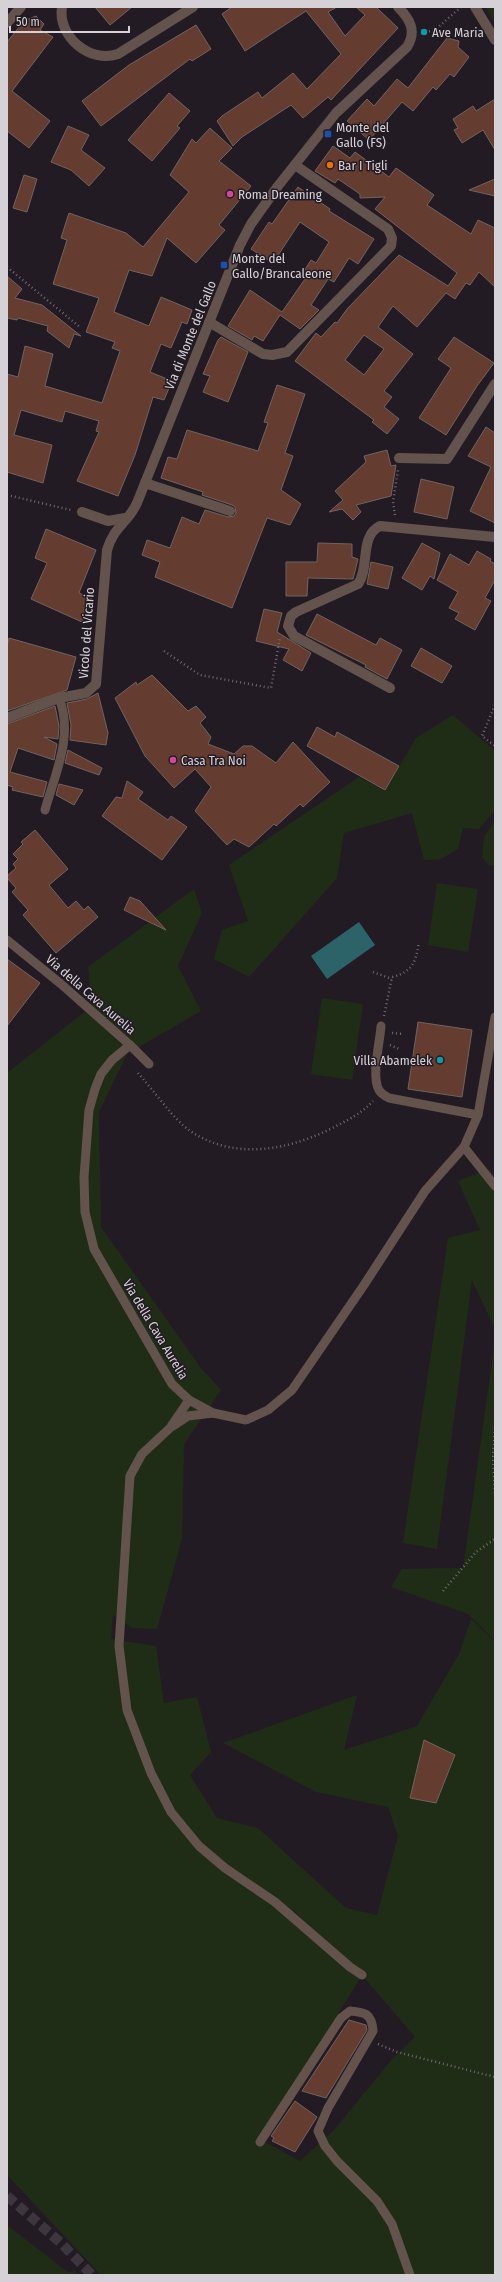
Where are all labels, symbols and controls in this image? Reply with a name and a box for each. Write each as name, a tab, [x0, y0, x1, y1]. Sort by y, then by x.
scale bar	[10, 8, 129, 34]
text: 50 m	[16, 15, 40, 29]
place label: Ave Maria	[432, 25, 484, 40]
marker: Ave Maria	[419, 27, 429, 37]
place label: Monte del Gallo (FS)	[336, 120, 390, 150]
marker: Monte del Gallo (FS)	[323, 129, 333, 139]
place label: Bar I Tigli	[338, 158, 388, 173]
marker: Bar I Tigli	[325, 160, 335, 170]
place label: Roma Dreaming	[238, 187, 323, 202]
marker: Roma Dreaming	[225, 189, 235, 199]
place label: Monte del Gallo/Brancaleone	[232, 251, 331, 281]
marker: Monte del Gallo/Brancaleone	[219, 260, 229, 270]
street label: Via di Monte del Gallo	[162, 278, 219, 392]
street label: Vicolo del Vicario	[76, 587, 97, 679]
place label: Casa Tra Noi	[181, 753, 246, 768]
marker: Casa Tra Noi	[168, 755, 178, 765]
street label: Via della Cava Aurelia	[43, 951, 139, 1037]
place label: Villa Abamelek	[354, 1053, 433, 1068]
marker: Villa Abamelek	[435, 1055, 445, 1065]
street label: Via della Cava Aurelia	[120, 1277, 191, 1382]

